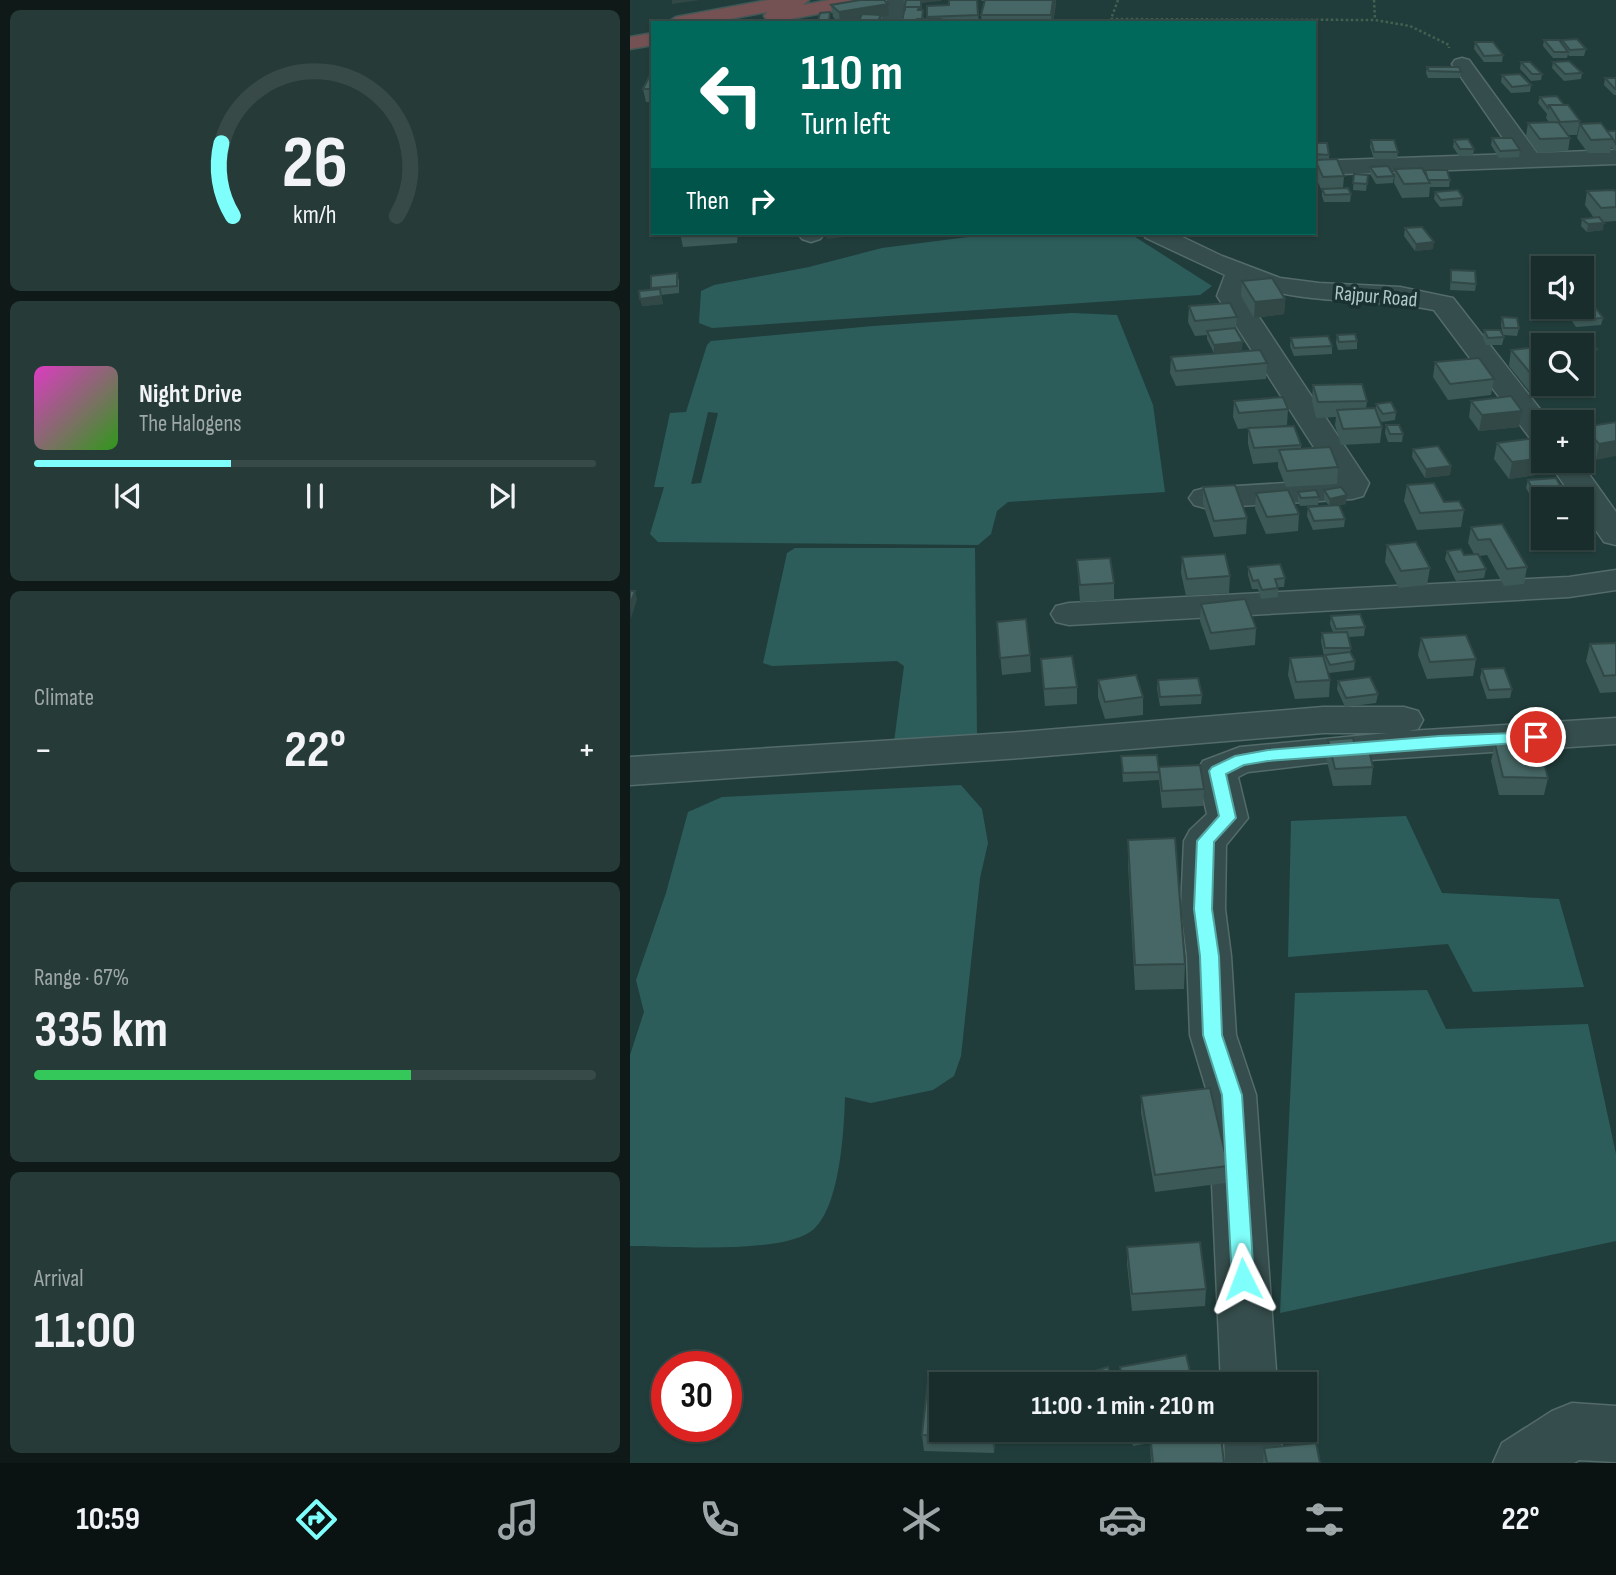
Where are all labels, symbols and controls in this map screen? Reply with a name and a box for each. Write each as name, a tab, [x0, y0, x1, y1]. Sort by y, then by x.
text: 110 m	[801, 45, 903, 104]
icon: left	[686, 49, 777, 140]
text: Turn left	[801, 105, 891, 144]
text: 26	[282, 121, 348, 209]
icon: right	[743, 182, 781, 220]
text: Then	[686, 186, 729, 217]
text: km/h	[293, 200, 337, 231]
map controls	[1531, 256, 1594, 550]
button: sound	[1531, 256, 1594, 319]
street label: Rajpur Road	[1333, 280, 1418, 313]
button: search	[1531, 333, 1594, 396]
text: Night Drive	[139, 379, 242, 410]
text: The Halogens	[139, 410, 242, 438]
button: +	[1531, 410, 1594, 473]
icon: previous	[109, 477, 147, 515]
icon: pause	[296, 477, 334, 515]
icon: next	[483, 477, 521, 515]
button: −	[1531, 487, 1594, 550]
text: Climate	[34, 684, 94, 712]
pin	[1506, 707, 1566, 767]
icon: arrive	[1517, 718, 1555, 756]
text: 22°	[284, 719, 346, 782]
text: −	[34, 728, 53, 773]
text: +	[577, 728, 596, 773]
text: Range · 67%	[34, 964, 129, 992]
text: 335 km	[34, 999, 168, 1062]
position arrow	[1206, 1242, 1280, 1316]
text: Arrival	[34, 1265, 83, 1293]
text: 11:00	[34, 1300, 136, 1363]
speed limit sign: 30	[651, 1351, 742, 1442]
text: 11:00 · 1 min · 210 m	[1031, 1391, 1215, 1422]
icon: directions	[292, 1495, 341, 1544]
icon: music	[494, 1495, 543, 1544]
icon: phone	[695, 1495, 744, 1544]
icon: climate	[897, 1495, 946, 1544]
icon: car	[1098, 1495, 1147, 1544]
icon: filters	[1300, 1495, 1349, 1544]
text: 10:59	[76, 1500, 140, 1539]
text: 22°	[1501, 1500, 1540, 1539]

